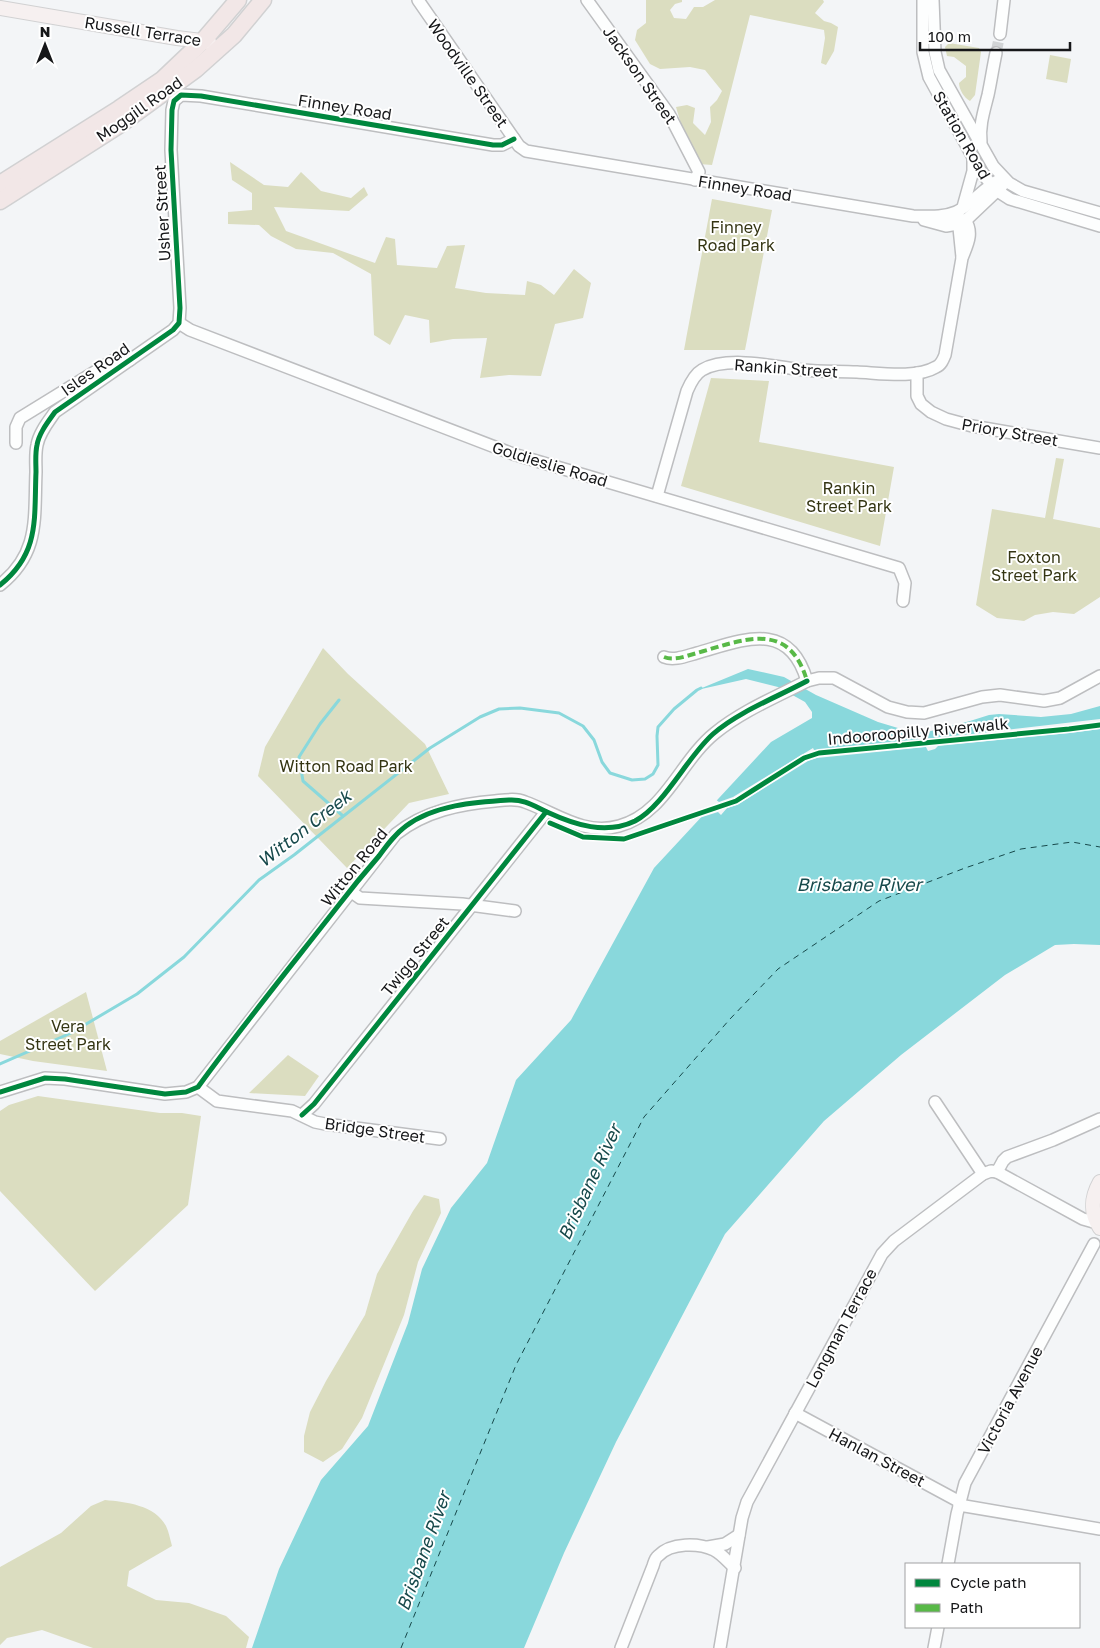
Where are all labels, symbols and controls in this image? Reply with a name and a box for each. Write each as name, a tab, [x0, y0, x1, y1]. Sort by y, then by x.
street label: Russell Terrace	[83, 12, 203, 50]
street label: Woodville Street	[423, 15, 513, 131]
north arrow	[20, 20, 70, 70]
scale bar	[920, 20, 1070, 52]
street label: Jackson Street	[599, 22, 681, 128]
text: N	[40, 23, 50, 40]
text: 100 m	[928, 27, 971, 45]
street label: Moggill Road	[92, 72, 186, 146]
street label: Station Road	[929, 87, 995, 183]
street label: Finney Road	[297, 90, 393, 124]
street label: Usher Street	[149, 164, 175, 262]
street label: Finney Road	[697, 171, 793, 205]
park label: Finney Road Park	[697, 217, 775, 255]
street label: Isles Road	[57, 338, 133, 400]
street label: Rankin Street	[733, 354, 839, 382]
street label: Priory Street	[960, 414, 1060, 450]
street label: Goldieslie Road	[490, 437, 610, 491]
park label: Rankin Street Park	[806, 478, 892, 516]
park label: Foxton Street Park	[991, 547, 1077, 585]
street label: Indooroopilly Riverwalk	[827, 713, 1009, 749]
park label: Witton Road Park	[279, 756, 413, 776]
water label: Witton Creek	[253, 783, 357, 871]
street label: Witton Road	[316, 824, 392, 910]
water label: Brisbane River	[797, 873, 924, 895]
street label: Twigg Street	[377, 912, 453, 1000]
park label: Vera Street Park	[25, 1016, 111, 1054]
street label: Bridge Street	[323, 1113, 427, 1147]
water label: Brisbane River	[553, 1118, 627, 1243]
street label: Longman Terrace	[801, 1265, 881, 1391]
street label: Victoria Avenue	[973, 1342, 1047, 1458]
street label: Hanlan Street	[825, 1423, 929, 1491]
water label: Brisbane River	[391, 1486, 456, 1613]
legend	[905, 1563, 1080, 1628]
text: Cycle path	[950, 1573, 1026, 1591]
text: Path	[950, 1598, 983, 1616]

